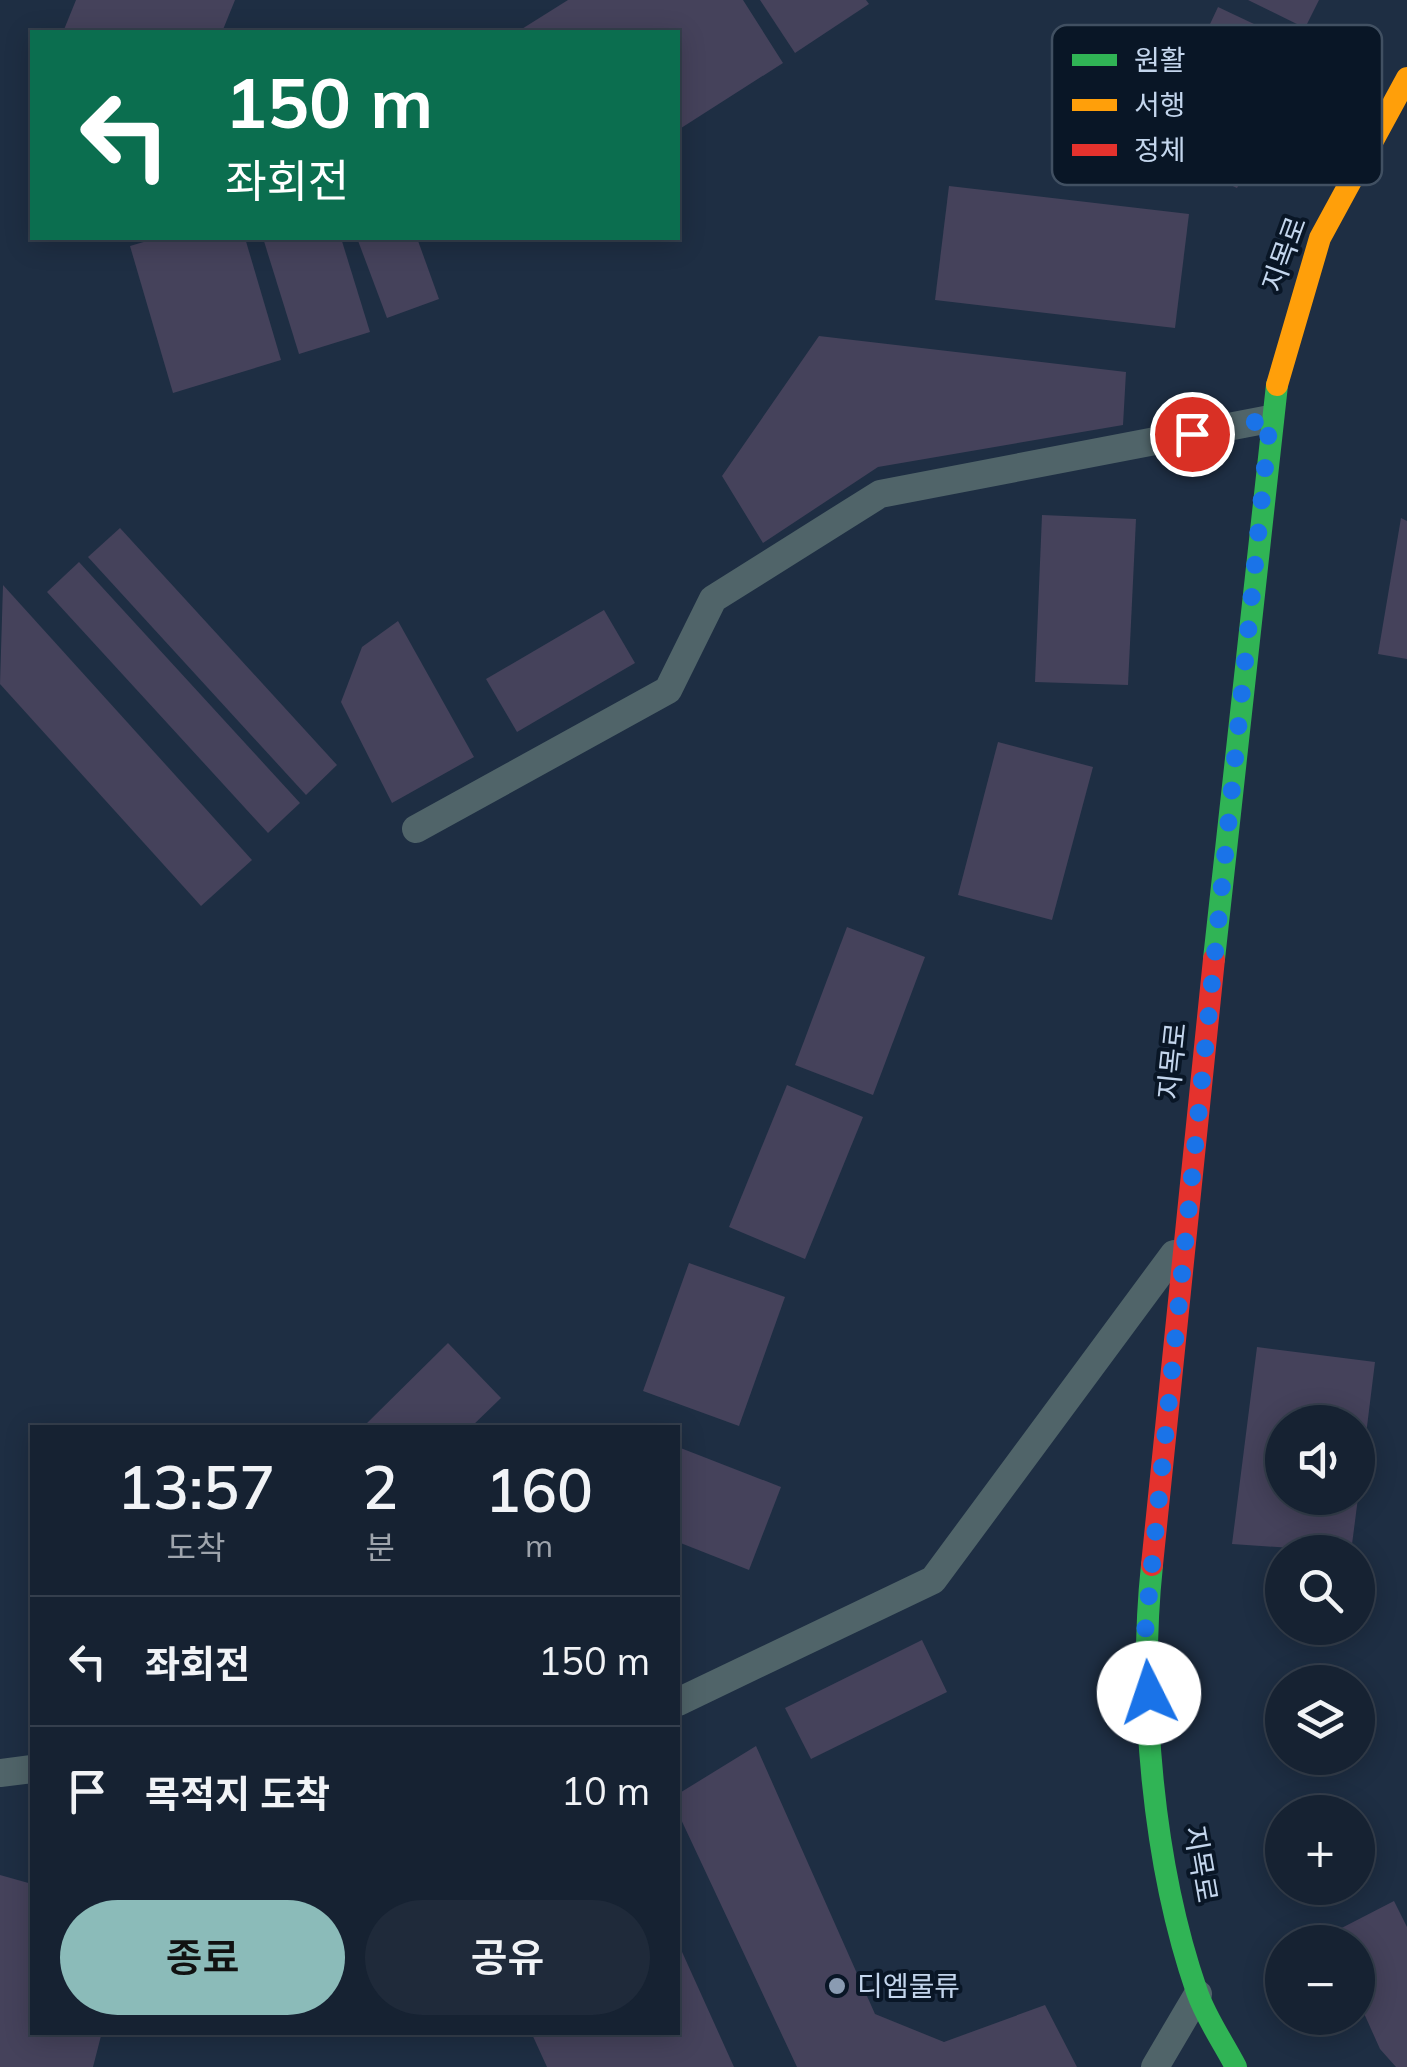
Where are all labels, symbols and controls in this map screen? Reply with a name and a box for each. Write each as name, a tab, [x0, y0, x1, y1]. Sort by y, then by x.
legend	[1052, 25, 1382, 185]
text: 원활	[1134, 42, 1186, 77]
text: 150 m	[225, 58, 433, 146]
icon: left	[60, 70, 190, 200]
text: 서행	[1134, 87, 1186, 122]
text: 정체	[1134, 132, 1186, 167]
text: 좌회전	[225, 152, 349, 208]
street label: 지목로	[1254, 212, 1313, 296]
pin	[1150, 392, 1235, 477]
icon: arrive	[1165, 407, 1220, 462]
street label: 지목로	[1150, 1021, 1193, 1101]
map controls	[1265, 1405, 1375, 2035]
button: sound	[1265, 1405, 1375, 1515]
text: 13:57	[117, 1449, 275, 1524]
text: 2	[362, 1449, 398, 1524]
text: 160	[485, 1452, 593, 1527]
text: m	[525, 1525, 553, 1565]
text: 도착	[167, 1527, 226, 1567]
text: 분	[365, 1527, 395, 1567]
button: search	[1265, 1535, 1375, 1645]
icon: left	[60, 1634, 115, 1689]
text: 150 m	[538, 1637, 650, 1685]
text: 좌회전	[145, 1640, 250, 1688]
position arrow	[1097, 1641, 1201, 1745]
button: layers	[1265, 1665, 1375, 1775]
icon: arrive	[60, 1764, 115, 1819]
text: 10 m	[561, 1767, 650, 1815]
text: 목적지 도착	[145, 1770, 330, 1818]
button: +	[1265, 1795, 1375, 1905]
street label: 지목로	[1178, 1823, 1225, 1905]
button: 종료	[60, 1900, 345, 2015]
button: 공유	[365, 1900, 650, 2015]
button: −	[1265, 1925, 1375, 2035]
place label: 디엠물류	[857, 1968, 960, 2003]
marker: 디엠물류	[826, 1975, 848, 1997]

